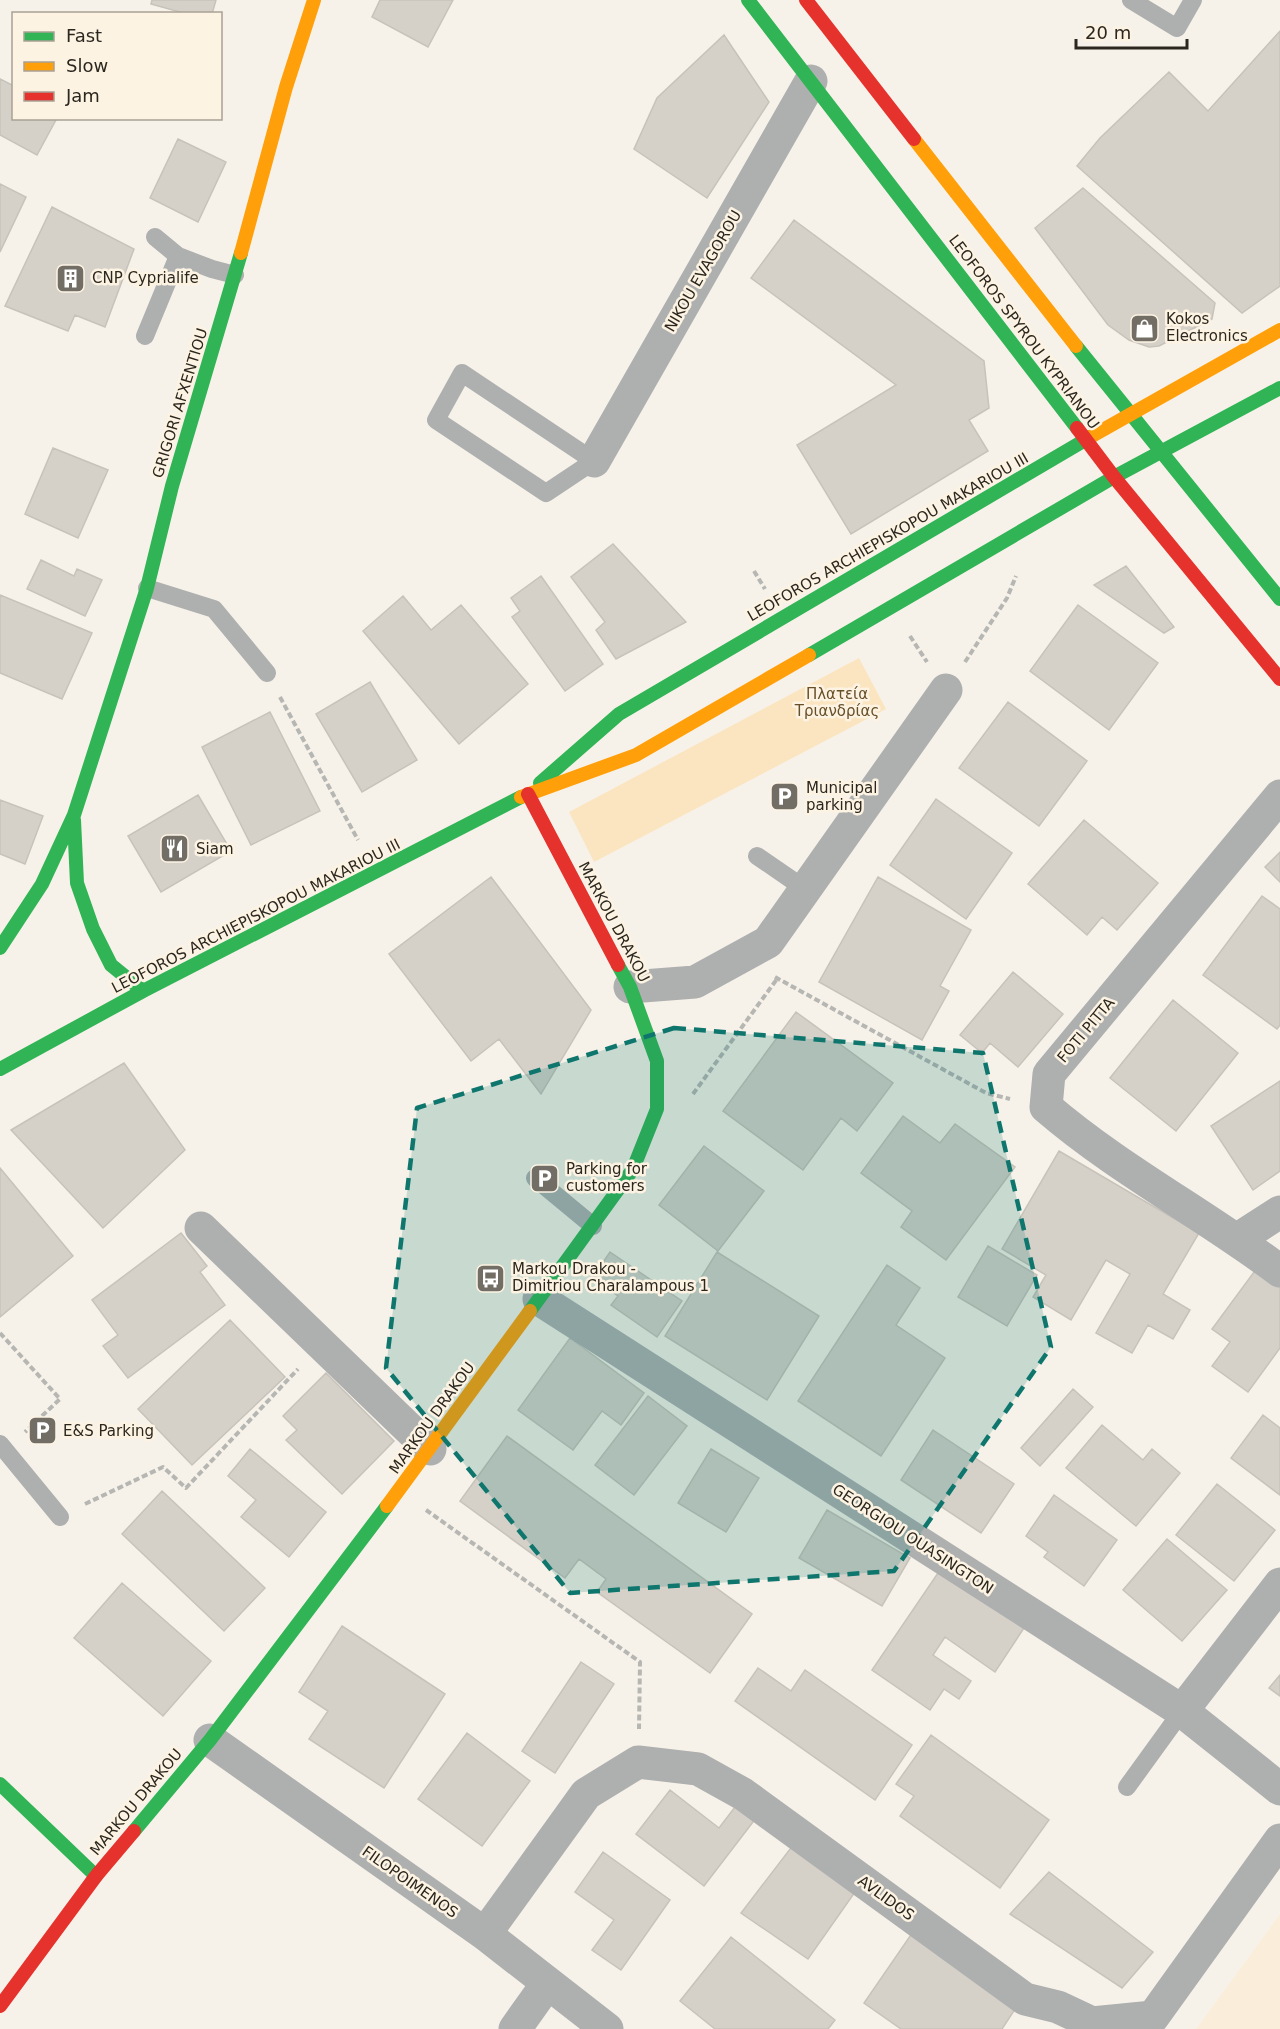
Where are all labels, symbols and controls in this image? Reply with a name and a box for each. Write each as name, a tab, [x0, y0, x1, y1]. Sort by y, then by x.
legend	[12, 12, 222, 120]
scale bar	[1076, 12, 1187, 50]
text: 20 m	[1085, 22, 1131, 43]
text: Fast	[66, 25, 102, 46]
text: Slow	[66, 55, 108, 76]
text: Jam	[65, 85, 100, 106]
street label: NIKOU EVAGOROU	[661, 207, 745, 335]
street label: LEOFOROS SPYROU KYPRIANOU	[945, 231, 1103, 433]
building icon: CNP Cyprialife	[55, 262, 87, 294]
place label: CNP Cyprialife	[92, 269, 199, 287]
place label: Kokos Electronics	[1166, 310, 1248, 345]
shop icon: Kokos Electronics	[1129, 312, 1161, 344]
street label: GRIGORI AFXENTIOU	[149, 326, 211, 480]
street label: LEOFOROS ARCHIEPISKOPOU MAKARIOU III	[744, 449, 1032, 625]
park label: Πλατεία Τριανδρίας	[794, 685, 879, 720]
place label: Municipal parking	[806, 779, 877, 814]
parking icon: Municipal parking	[769, 781, 801, 813]
restaurant icon: Siam	[159, 833, 191, 865]
street label: LEOFOROS ARCHIEPISKOPOU MAKARIOU III	[109, 835, 403, 997]
place label: Siam	[196, 840, 234, 858]
street label: MARKOU DRAKOU	[575, 859, 653, 985]
street label: FOTI PITTA	[1054, 993, 1119, 1066]
place label: Parking for customers	[566, 1160, 648, 1195]
parking icon: Parking for customers	[529, 1162, 561, 1194]
place label: Markou Drakou - Dimitriou Charalampous 1	[512, 1260, 709, 1295]
bus stop icon: Markou Drakou - Dimitriou Charalampous 1	[475, 1262, 507, 1294]
street label: MARKOU DRAKOU	[385, 1359, 479, 1477]
parking icon: E&S Parking	[26, 1415, 58, 1447]
place label: E&S Parking	[63, 1422, 154, 1440]
street label: GEORGIOU OUASINGTON	[829, 1480, 997, 1598]
street label: MARKOU DRAKOU	[86, 1745, 186, 1859]
street label: FILOPOIMENOS	[359, 1842, 461, 1922]
street label: AVLIDOS	[854, 1872, 918, 1924]

